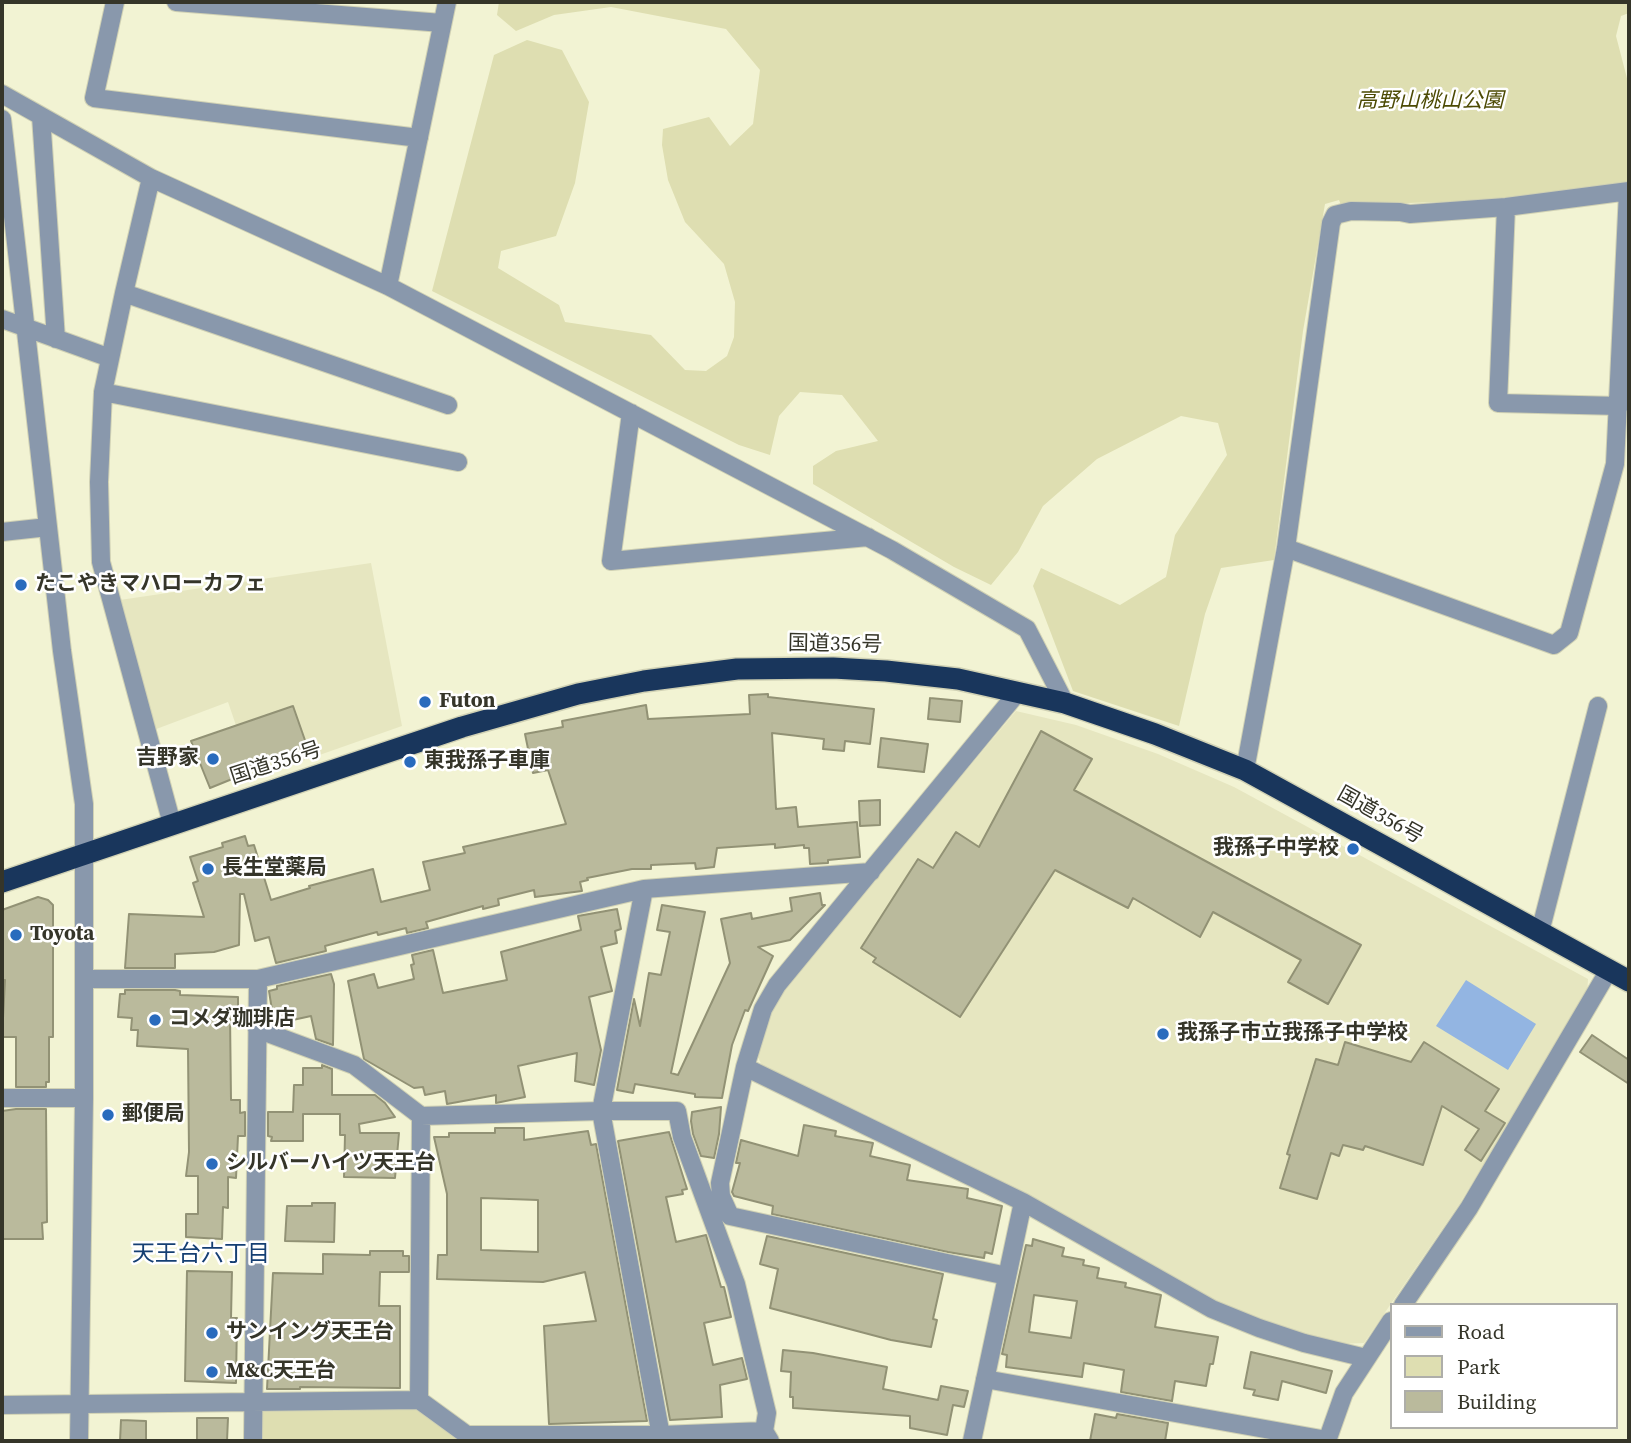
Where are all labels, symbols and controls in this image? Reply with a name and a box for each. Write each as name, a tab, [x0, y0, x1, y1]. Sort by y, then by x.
park label: 高野山桃山公園	[1357, 89, 1503, 115]
place label: たこやきマハローカフェ	[35, 572, 266, 598]
marker: たこやきマハローカフェ	[13, 577, 29, 593]
street label: 国道356号	[788, 632, 882, 658]
place label: Futon	[439, 689, 495, 715]
marker: Futon	[417, 694, 433, 710]
street label: 国道356号	[227, 737, 325, 791]
place label: 吉野家	[136, 746, 199, 772]
place label: 東我孫子車庫	[424, 749, 550, 775]
marker: 吉野家	[205, 751, 221, 767]
marker: 東我孫子車庫	[402, 754, 418, 770]
street label: 国道356号	[1333, 782, 1427, 850]
place label: 我孫子中学校	[1213, 836, 1339, 862]
marker: 我孫子中学校	[1345, 841, 1361, 857]
place label: 長生堂薬局	[222, 856, 327, 882]
marker: 長生堂薬局	[200, 861, 216, 877]
place label: Toyota	[30, 922, 94, 948]
marker: Toyota	[8, 927, 24, 943]
place label: コメダ珈琲店	[169, 1007, 295, 1033]
marker: コメダ珈琲店	[147, 1012, 163, 1028]
place label: 我孫子市立我孫子中学校	[1177, 1021, 1408, 1047]
marker: 我孫子市立我孫子中学校	[1155, 1026, 1171, 1042]
place label: 郵便局	[122, 1102, 185, 1128]
marker: 郵便局	[100, 1107, 116, 1123]
place label: シルバーハイツ天王台	[226, 1151, 436, 1177]
marker: シルバーハイツ天王台	[204, 1156, 220, 1172]
district label: 天王台六丁目	[132, 1241, 270, 1269]
legend	[1390, 1303, 1617, 1429]
text: Road	[1457, 1317, 1505, 1346]
place label: サンイング天王台	[226, 1320, 394, 1346]
marker: サンイング天王台	[204, 1325, 220, 1341]
text: Park	[1457, 1352, 1500, 1381]
place label: M&C天王台	[226, 1359, 336, 1385]
marker: M&C天王台	[204, 1364, 220, 1380]
text: Building	[1457, 1387, 1536, 1416]

